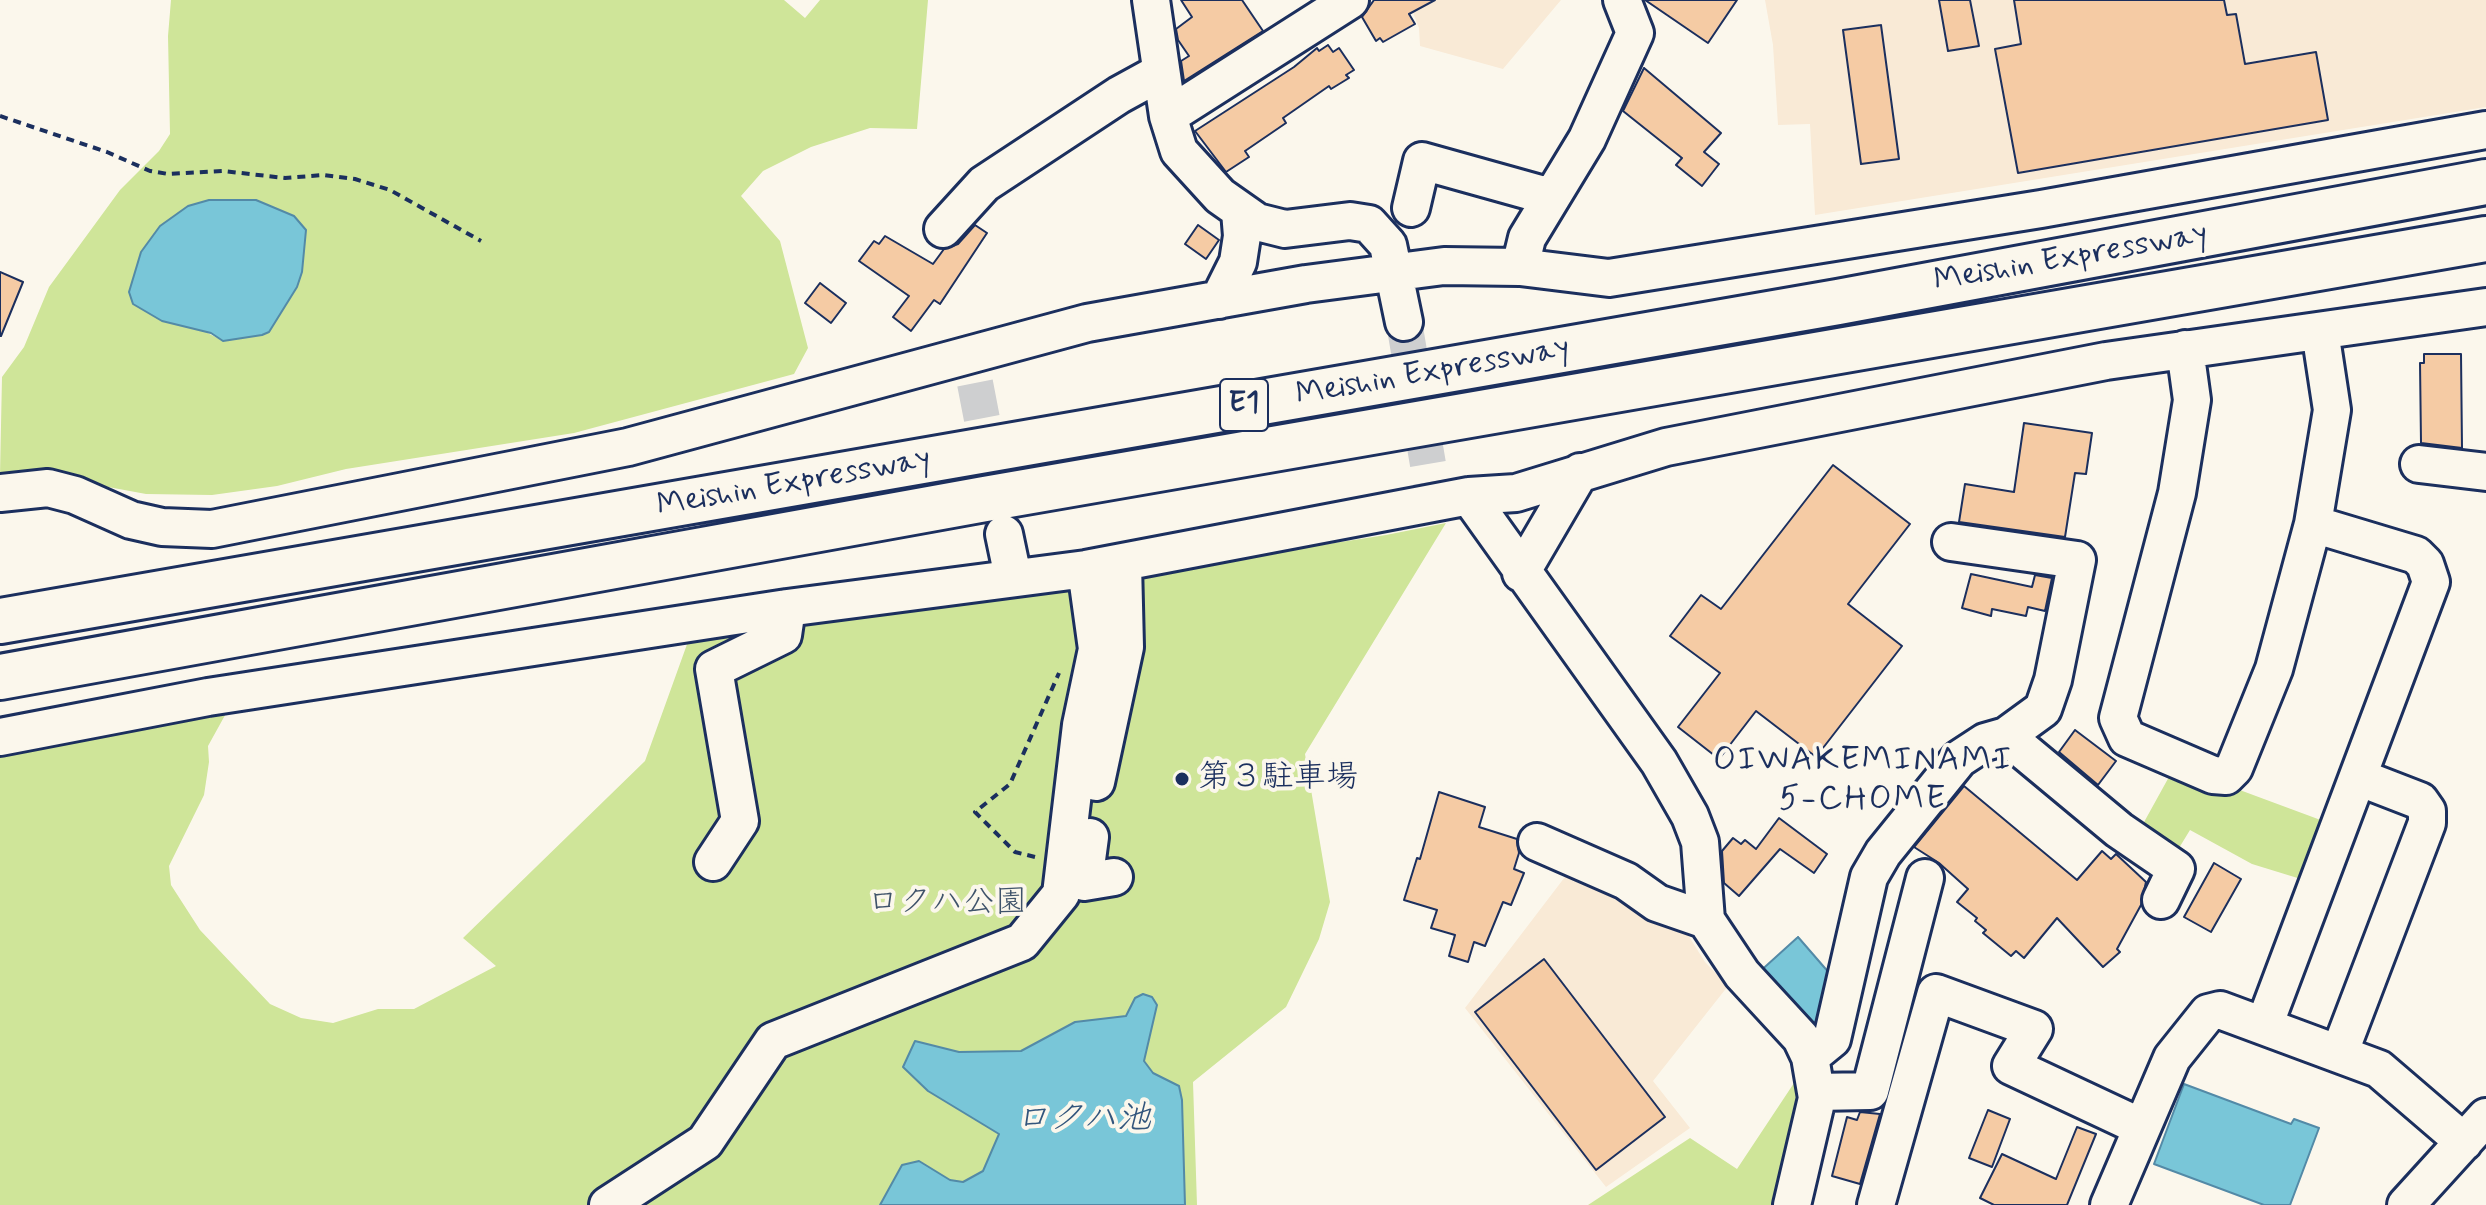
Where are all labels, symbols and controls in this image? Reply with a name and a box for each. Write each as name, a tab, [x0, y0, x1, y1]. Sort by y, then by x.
street label: Meishin Expressway	[1931, 216, 2211, 302]
street label: Meishin Expressway	[1293, 330, 1573, 416]
road number: E1	[1220, 379, 1268, 431]
street label: Meishin Expressway	[654, 441, 934, 527]
district label: OIWAKEMINAMI 5-CHOME	[1711, 742, 2015, 822]
place label: 第３駐車場	[1198, 760, 1358, 798]
marker: 第３駐車場	[1173, 770, 1191, 788]
park label: ロクハ公園	[867, 885, 1027, 923]
water label: ロクハ池	[1015, 1101, 1151, 1141]

